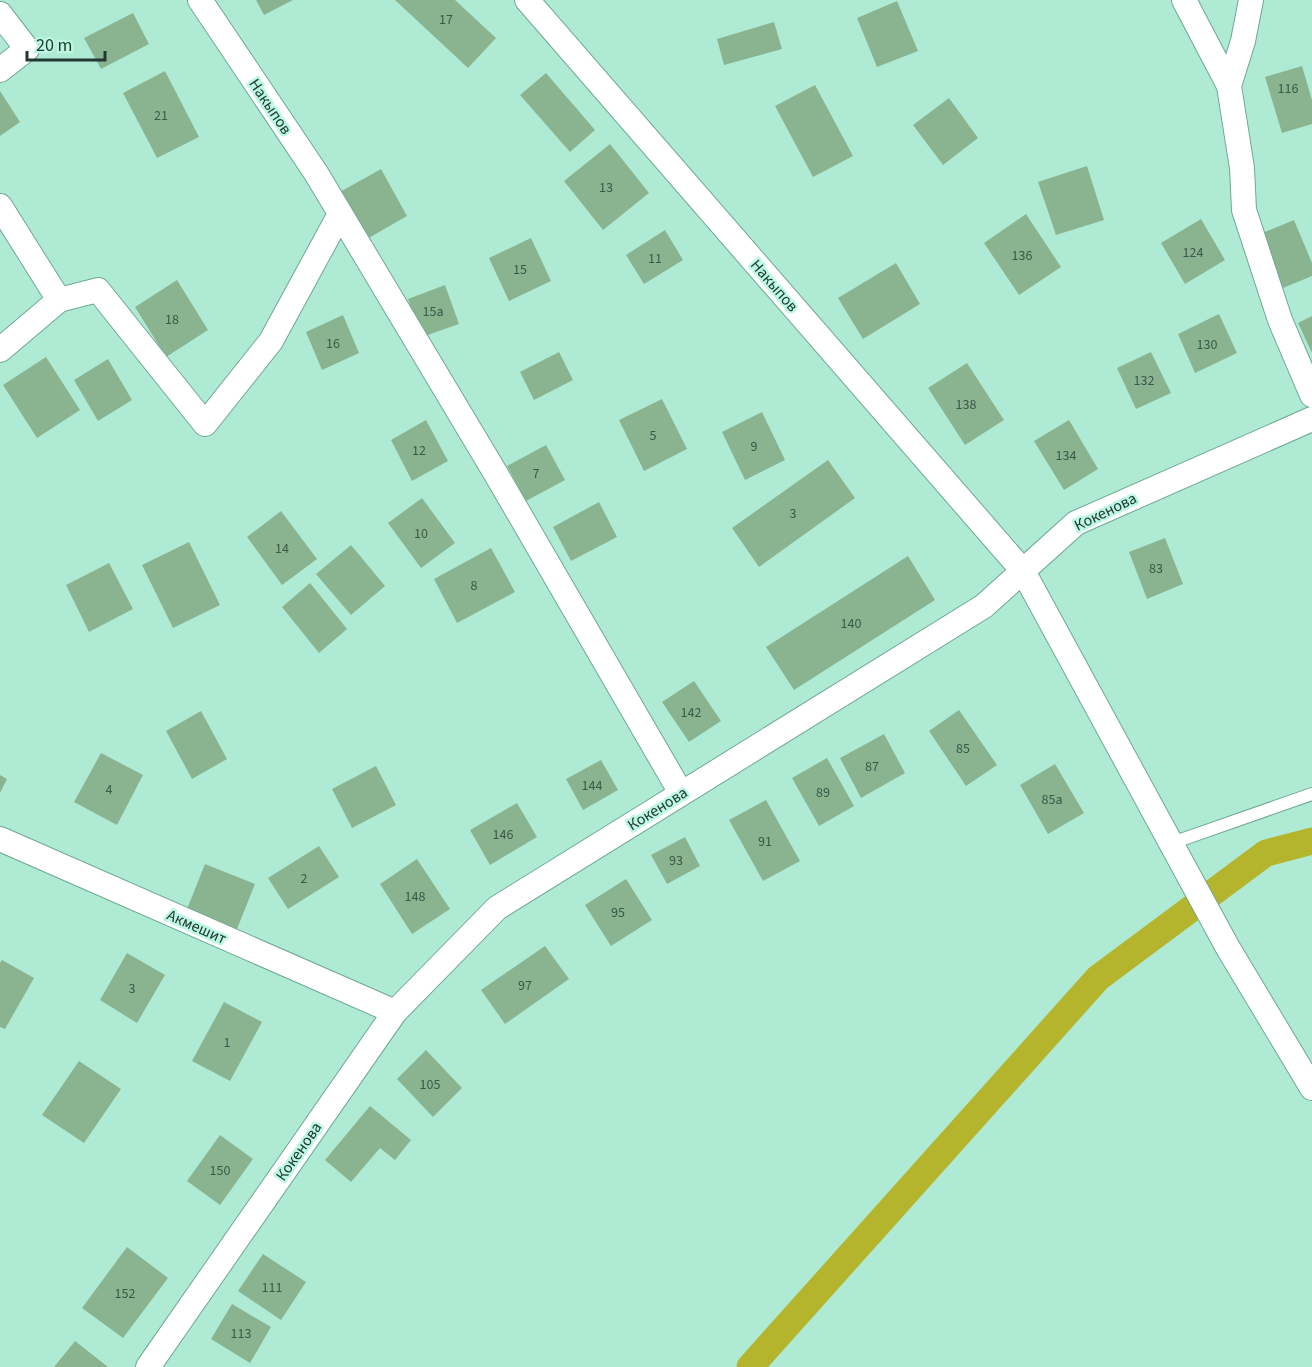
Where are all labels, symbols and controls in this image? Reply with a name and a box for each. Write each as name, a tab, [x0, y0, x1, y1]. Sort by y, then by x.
house number: 17	[439, 10, 453, 30]
scale bar	[27, 24, 105, 62]
text: 20 m	[36, 33, 72, 58]
street label: Накыпов	[243, 74, 297, 139]
house number: 116	[1278, 79, 1298, 99]
house number: 21	[154, 106, 168, 126]
house number: 13	[599, 178, 613, 198]
house number: 124	[1183, 243, 1203, 263]
house number: 136	[1012, 246, 1032, 266]
house number: 11	[648, 249, 662, 269]
street label: Накыпов	[745, 255, 803, 317]
house number: 15	[513, 260, 527, 280]
house number: 15а	[423, 302, 443, 322]
house number: 18	[165, 310, 179, 330]
house number: 16	[326, 334, 340, 354]
house number: 130	[1197, 335, 1217, 355]
house number: 132	[1134, 371, 1154, 391]
house number: 138	[956, 395, 976, 415]
house number: 5	[650, 426, 657, 446]
house number: 9	[751, 437, 758, 457]
house number: 12	[412, 441, 426, 461]
house number: 134	[1056, 446, 1076, 466]
house number: 7	[533, 464, 540, 484]
street label: Кокенова	[1070, 487, 1140, 537]
house number: 3	[790, 504, 797, 524]
house number: 10	[414, 524, 428, 544]
house number: 14	[275, 539, 289, 559]
house number: 83	[1149, 559, 1163, 579]
house number: 8	[471, 576, 478, 596]
house number: 140	[841, 614, 861, 634]
house number: 142	[681, 703, 701, 723]
house number: 85	[956, 739, 970, 759]
house number: 87	[865, 757, 879, 777]
house number: 144	[582, 776, 602, 796]
house number: 4	[106, 780, 113, 800]
street label: Кокенова	[623, 782, 692, 836]
house number: 89	[816, 783, 830, 803]
house number: 85а	[1042, 790, 1062, 810]
house number: 146	[493, 825, 513, 845]
house number: 91	[758, 832, 772, 852]
house number: 93	[669, 851, 683, 871]
house number: 2	[301, 869, 308, 889]
house number: 148	[405, 887, 425, 907]
house number: 95	[611, 903, 625, 923]
street label: Акмешит	[163, 904, 230, 950]
house number: 97	[518, 976, 532, 996]
house number: 3	[129, 979, 136, 999]
house number: 1	[224, 1033, 231, 1053]
house number: 105	[420, 1075, 440, 1095]
street label: Кокенова	[271, 1118, 327, 1185]
house number: 150	[210, 1161, 230, 1181]
house number: 111	[262, 1278, 282, 1298]
house number: 152	[115, 1284, 135, 1304]
house number: 113	[231, 1324, 251, 1344]

